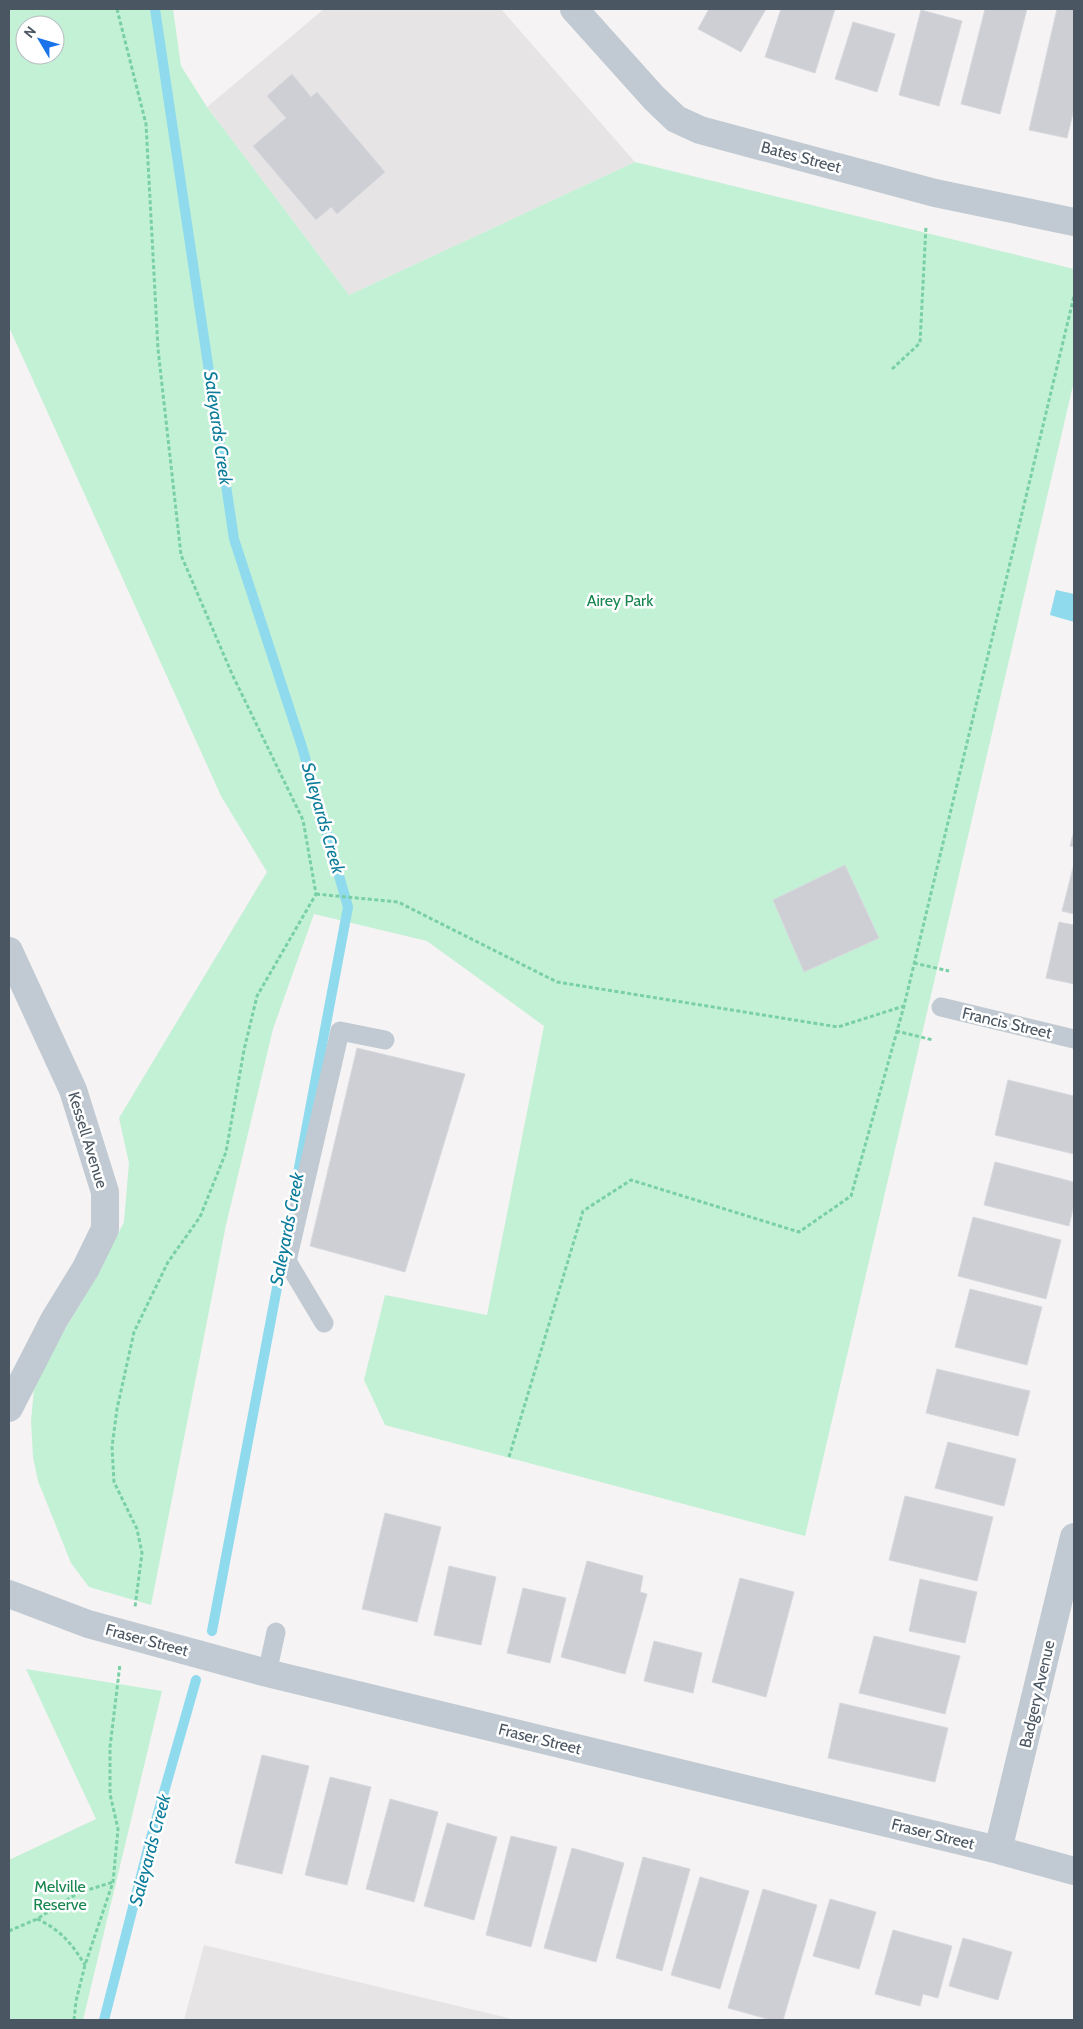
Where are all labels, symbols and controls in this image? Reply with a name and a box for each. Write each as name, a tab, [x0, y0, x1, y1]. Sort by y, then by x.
north arrow	[15, 15, 65, 65]
text: N	[20, 23, 40, 41]
street label: Bates Street	[759, 137, 844, 177]
water label: Saleyards Creek	[199, 370, 237, 488]
park label: Airey Park	[587, 591, 654, 610]
water label: Saleyards Creek	[297, 760, 350, 877]
street label: Francis Street	[960, 1003, 1054, 1043]
street label: Kessell Avenue	[64, 1089, 112, 1191]
water label: Saleyards Creek	[265, 1169, 309, 1287]
street label: Fraser Street	[104, 1620, 191, 1660]
street label: Badgery Avenue	[1015, 1638, 1059, 1750]
street label: Fraser Street	[497, 1720, 584, 1759]
water label: Saleyards Creek	[125, 1791, 176, 1908]
street label: Fraser Street	[890, 1815, 977, 1854]
park label: Melville Reserve	[33, 1877, 87, 1914]

